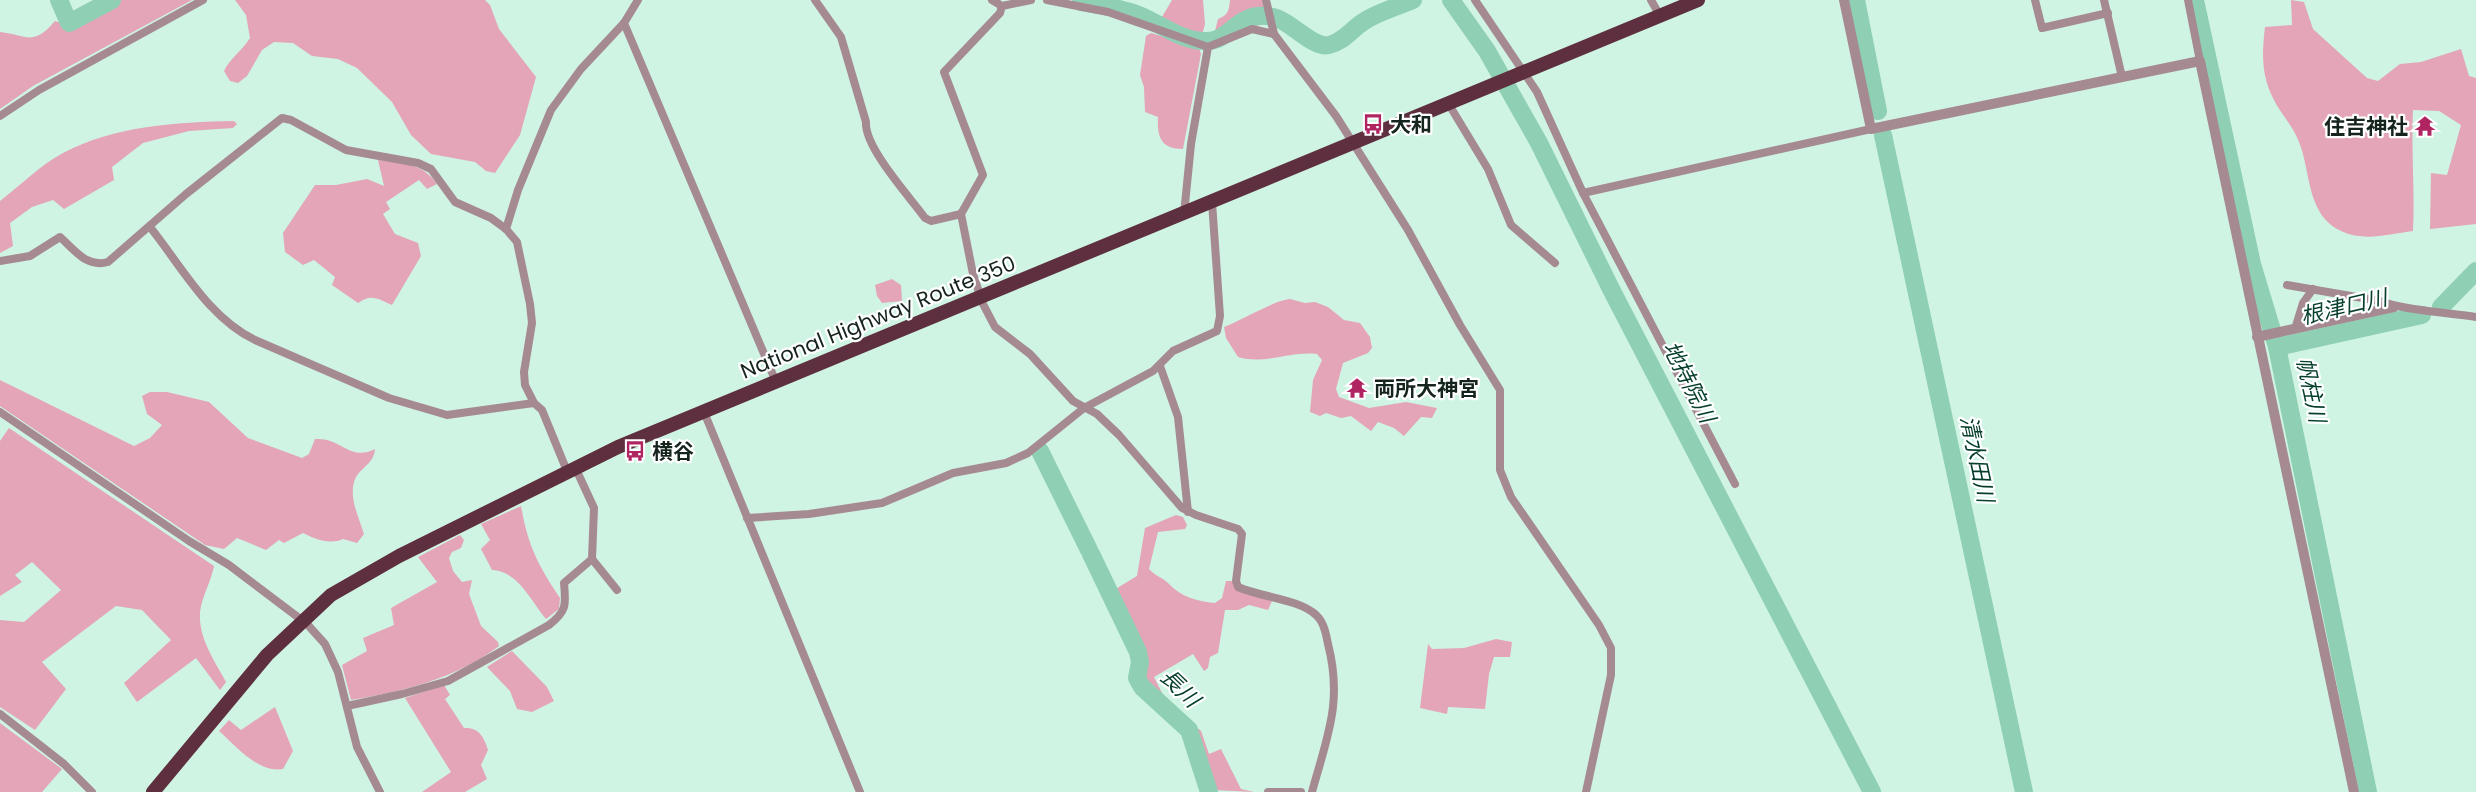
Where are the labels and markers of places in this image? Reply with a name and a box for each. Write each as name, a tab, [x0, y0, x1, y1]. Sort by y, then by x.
place label: 大和	[1390, 110, 1432, 139]
bus stop icon: 大和	[1361, 112, 1385, 136]
place label: 住吉神社	[2324, 112, 2408, 141]
temple icon: 住吉神社	[2413, 114, 2437, 138]
place label: 両所大神宮	[1374, 374, 1479, 403]
temple icon: 両所大神宮	[1345, 376, 1369, 400]
place label: 横谷	[652, 437, 694, 466]
bus stop icon: 横谷	[623, 439, 647, 463]

